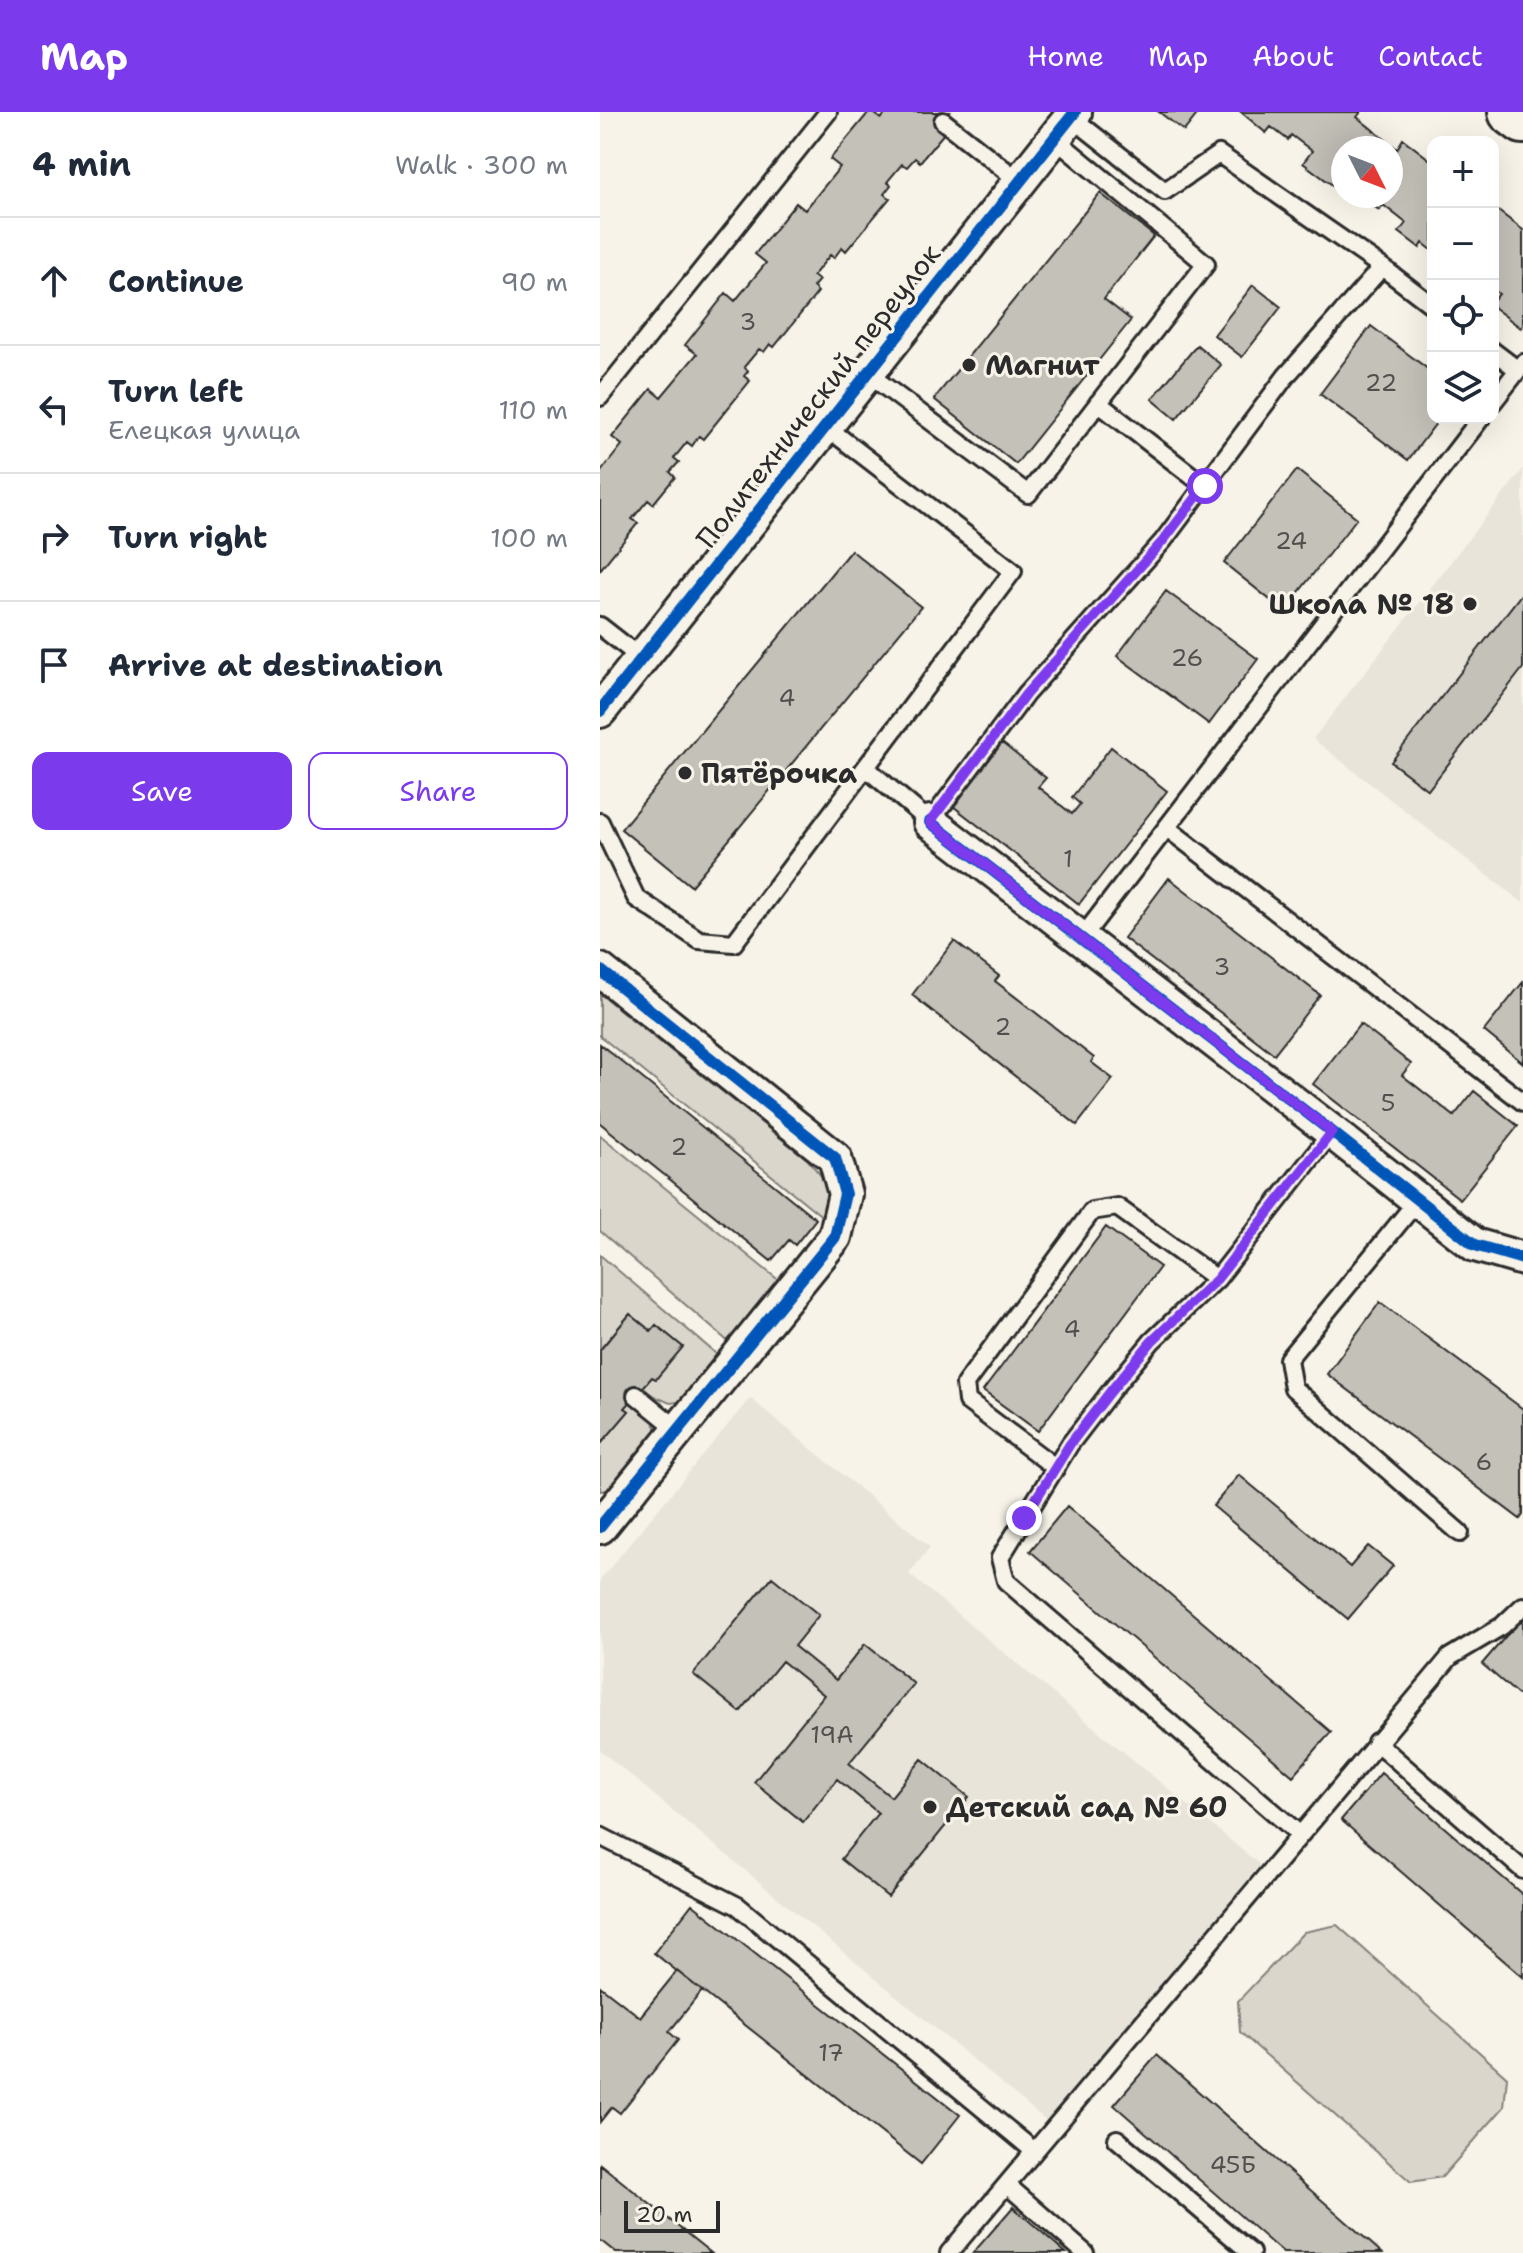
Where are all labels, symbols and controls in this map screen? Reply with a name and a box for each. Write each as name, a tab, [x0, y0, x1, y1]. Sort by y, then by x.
text: Map	[40, 31, 128, 82]
text: Home	[1027, 37, 1104, 75]
text: Map	[1148, 37, 1208, 75]
text: About	[1252, 37, 1334, 75]
text: Contact	[1378, 37, 1483, 75]
north arrow	[1331, 136, 1403, 208]
map controls	[1427, 136, 1499, 424]
button: +	[1427, 136, 1499, 208]
text: 4 min	[32, 141, 131, 187]
text: Walk · 300 m	[395, 147, 568, 182]
button: −	[1427, 208, 1499, 280]
street label: Политехнический переулок	[687, 236, 949, 556]
icon: ahead	[32, 259, 76, 303]
text: Continue	[108, 261, 244, 302]
text: 90 m	[501, 264, 568, 299]
button: locate	[1427, 280, 1499, 352]
house number: 3	[740, 306, 756, 338]
place label: Магнит	[985, 346, 1100, 384]
button: layers	[1427, 352, 1499, 424]
marker: Магнит	[960, 356, 978, 374]
house number: 22	[1365, 367, 1397, 399]
text: Turn left	[108, 371, 243, 412]
icon: left	[32, 387, 76, 431]
text: 110 m	[498, 392, 568, 427]
text: Елецкая улица	[108, 412, 300, 447]
route start	[1187, 468, 1223, 504]
icon: right	[32, 515, 76, 559]
text: Turn right	[108, 517, 267, 558]
text: 100 m	[490, 520, 568, 555]
house number: 24	[1275, 525, 1307, 557]
place label: Школа № 18	[1269, 585, 1454, 623]
marker: Школа № 18	[1461, 595, 1479, 613]
house number: 26	[1171, 642, 1203, 674]
icon: arrive	[32, 643, 76, 687]
text: Arrive at destination	[108, 645, 443, 686]
house number: 4	[779, 682, 795, 714]
button: Save	[32, 752, 292, 830]
button: Share	[308, 752, 568, 830]
place label: Пятёрочка	[701, 754, 857, 792]
marker: Пятёрочка	[676, 764, 694, 782]
house number: 1	[1063, 843, 1073, 875]
house number: 3	[1214, 951, 1230, 983]
house number: 2	[995, 1011, 1011, 1043]
house number: 5	[1381, 1087, 1395, 1119]
house number: 2	[671, 1131, 687, 1163]
house number: 4	[1064, 1313, 1080, 1345]
house number: 6	[1476, 1446, 1492, 1478]
route end	[1006, 1500, 1042, 1536]
house number: 19А	[810, 1719, 854, 1751]
place label: Детский сад № 60	[946, 1788, 1228, 1826]
marker: Детский сад № 60	[921, 1798, 939, 1816]
house number: 17	[818, 2037, 844, 2069]
house number: 45Б	[1210, 2149, 1256, 2181]
scale bar	[624, 2197, 720, 2233]
text: 20 m	[636, 2200, 693, 2229]

